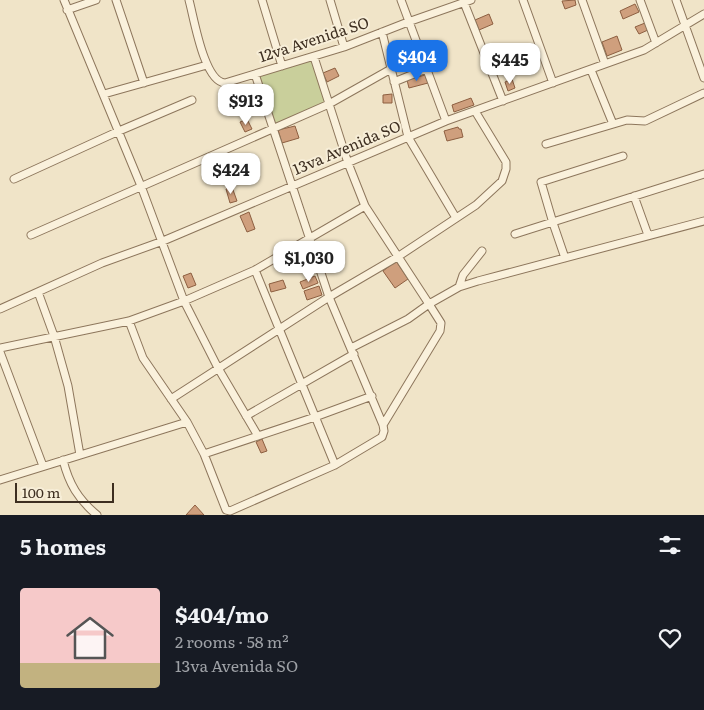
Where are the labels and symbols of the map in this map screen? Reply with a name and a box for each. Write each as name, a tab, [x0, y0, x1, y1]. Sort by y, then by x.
street label: 12va Avenida SO	[255, 10, 372, 67]
pin: $404	[387, 39, 447, 82]
pin: $445	[480, 42, 540, 85]
pin: $913	[216, 84, 276, 126]
street label: 13va Avenida SO	[289, 113, 404, 180]
pin: $424	[201, 152, 261, 195]
pin: $1,030	[268, 240, 350, 283]
scale bar	[15, 480, 114, 503]

